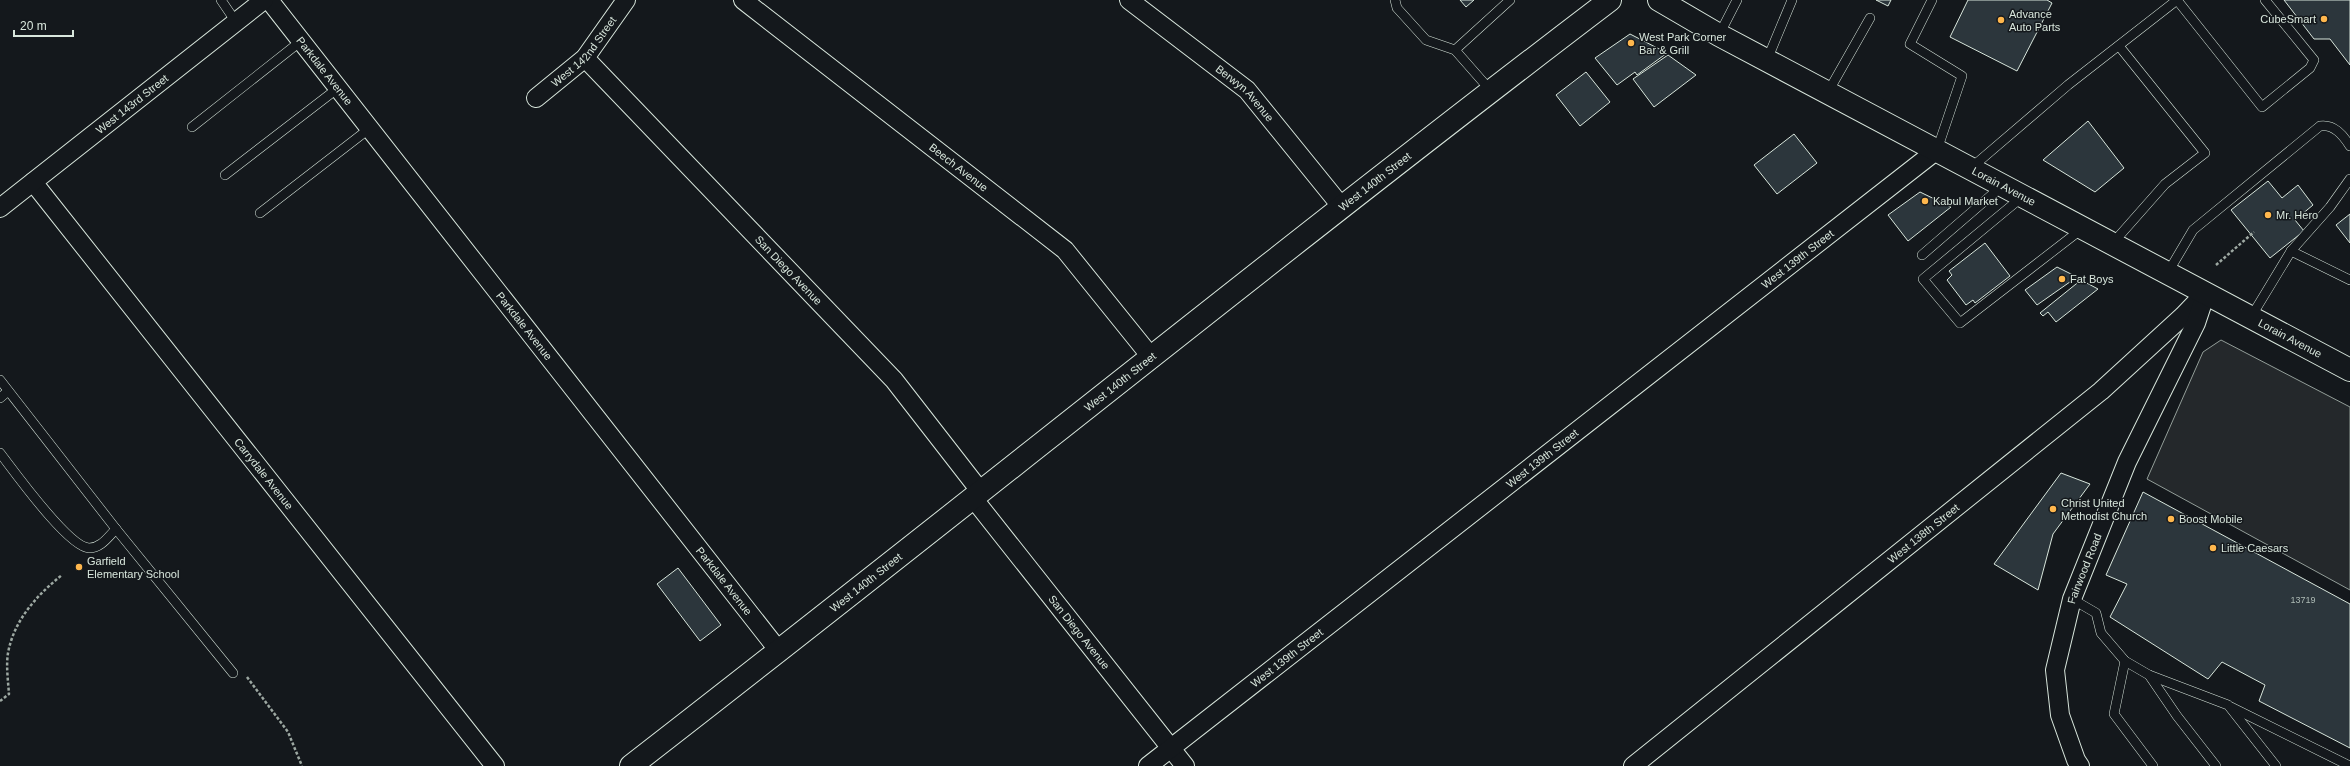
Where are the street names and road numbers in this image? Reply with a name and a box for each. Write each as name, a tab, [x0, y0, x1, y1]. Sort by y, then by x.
street label: West 142nd Street	[549, 14, 618, 89]
street label: Parkdale Avenue	[294, 34, 355, 107]
street label: Berwyn Avenue	[1213, 62, 1276, 124]
street label: West 143rd Street	[93, 72, 170, 136]
street label: Beech Avenue	[927, 141, 990, 194]
street label: West 140th Street	[1336, 150, 1413, 213]
street label: Lorain Avenue	[1970, 164, 2038, 208]
street label: West 139th Street	[1759, 227, 1836, 291]
street label: San Diego Avenue	[753, 233, 824, 307]
street label: Parkdale Avenue	[494, 290, 555, 362]
street label: Lorain Avenue	[2256, 316, 2324, 360]
street label: West 140th Street	[1082, 350, 1158, 414]
street label: West 139th Street	[1504, 427, 1580, 490]
street label: Carrydale Avenue	[232, 436, 296, 512]
street label: West 138th Street	[1885, 501, 1961, 566]
street label: Fairwood Road	[2065, 532, 2104, 605]
street label: Parkdale Avenue	[694, 545, 754, 617]
street label: West 140th Street	[828, 551, 904, 614]
street label: San Diego Avenue	[1046, 593, 1112, 672]
street label: West 139th Street	[1248, 626, 1325, 689]

